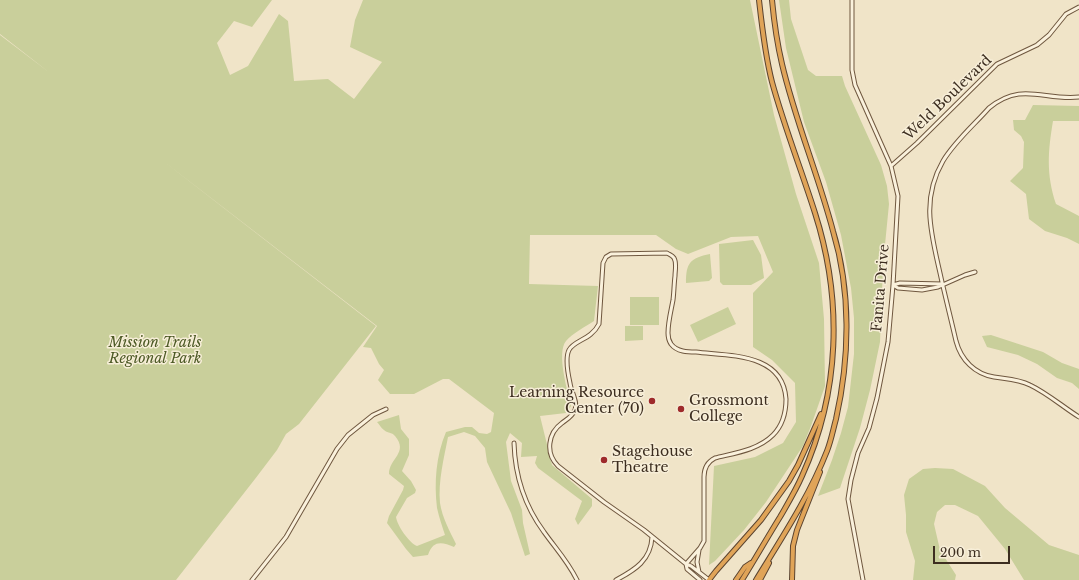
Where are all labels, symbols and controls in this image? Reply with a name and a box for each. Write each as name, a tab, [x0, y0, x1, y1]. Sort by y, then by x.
street label: Weld Boulevard	[901, 52, 995, 144]
street label: Fanita Drive	[869, 243, 893, 333]
park label: Mission Trails Regional Park	[109, 335, 201, 368]
place label: Learning Resource Center (70)	[509, 385, 644, 418]
place label: Grossmont College	[689, 393, 769, 426]
marker: Learning Resource Center (70)	[647, 396, 657, 406]
marker: Grossmont College	[676, 404, 686, 414]
place label: Stagehouse Theatre	[612, 444, 693, 476]
marker: Stagehouse Theatre	[599, 455, 609, 465]
scale bar	[935, 538, 1012, 564]
text: 200 m	[940, 545, 981, 560]

